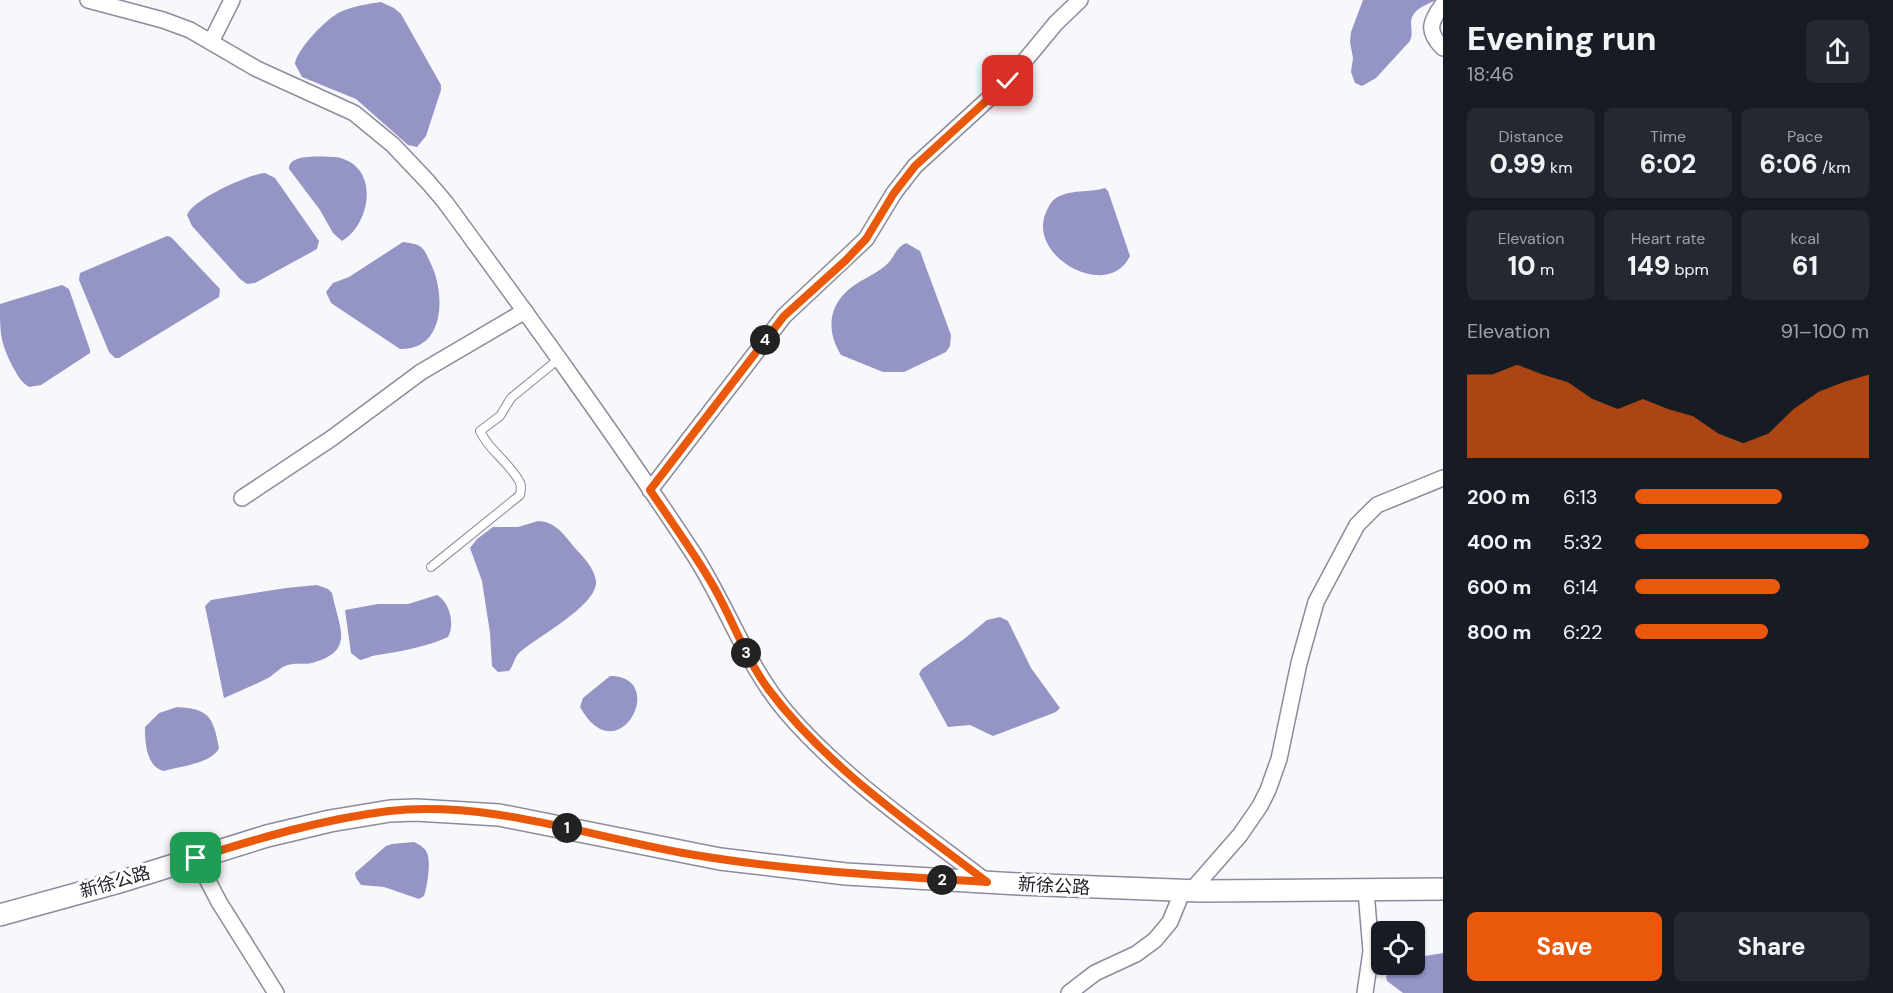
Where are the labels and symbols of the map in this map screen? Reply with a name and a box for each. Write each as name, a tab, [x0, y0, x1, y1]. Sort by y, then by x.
pin	[982, 55, 1033, 106]
pin: 4	[750, 325, 780, 355]
pin: 3	[731, 638, 761, 668]
pin: 1	[552, 813, 582, 843]
pin	[170, 832, 221, 883]
street label: 新徐公路	[77, 861, 153, 903]
pin: 2	[927, 865, 957, 895]
street label: 新徐公路	[1017, 872, 1091, 900]

